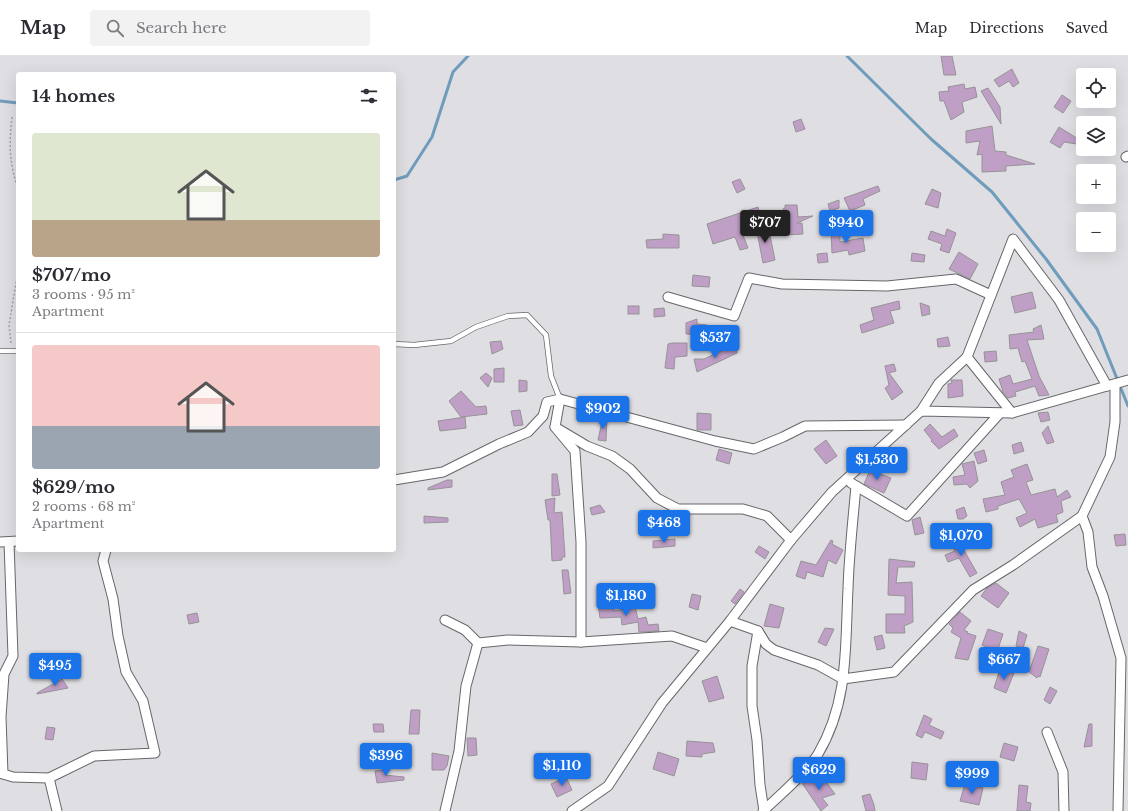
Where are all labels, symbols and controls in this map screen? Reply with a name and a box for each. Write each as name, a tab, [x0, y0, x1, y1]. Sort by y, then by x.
search box	[90, 10, 370, 46]
text: Map	[20, 16, 66, 39]
icon: search	[104, 17, 126, 39]
text: Search here	[136, 18, 227, 37]
text: Map	[915, 19, 947, 37]
text: Directions	[969, 19, 1044, 37]
text: Saved	[1066, 19, 1108, 37]
map controls	[1076, 68, 1116, 252]
button: locate	[1076, 68, 1116, 108]
icon: filters	[358, 85, 380, 107]
text: 14 homes	[32, 86, 115, 107]
button: layers	[1076, 116, 1116, 156]
icon: home	[170, 159, 242, 231]
button: +	[1076, 164, 1116, 204]
pin: $707	[741, 210, 789, 244]
pin: $940	[822, 210, 870, 244]
button: −	[1076, 212, 1116, 252]
text: $707	[749, 214, 781, 231]
text: $940	[828, 214, 864, 231]
text: $707/mo	[32, 265, 111, 286]
text: 3 rooms · 95 m²	[32, 286, 135, 303]
text: Apartment	[32, 303, 104, 320]
pin: $537	[691, 325, 739, 359]
text: $537	[699, 329, 731, 346]
icon: home	[170, 371, 242, 443]
pin: $902	[579, 396, 627, 430]
text: $902	[585, 400, 621, 417]
pin: $1,530	[844, 447, 910, 481]
text: $1,530	[855, 451, 899, 468]
text: $629/mo	[32, 477, 115, 498]
text: 2 rooms · 68 m²	[32, 498, 135, 515]
pin: $468	[640, 510, 688, 544]
text: $468	[647, 514, 681, 531]
text: Apartment	[32, 515, 104, 532]
pin: $1,070	[928, 523, 994, 557]
text: $1,070	[939, 527, 983, 544]
pin: $1,180	[593, 583, 659, 617]
text: $1,180	[605, 587, 647, 604]
pin: $667	[980, 647, 1028, 681]
text: $667	[988, 651, 1020, 668]
pin: $495	[31, 653, 79, 687]
text: $495	[38, 657, 72, 674]
pin: $396	[362, 743, 410, 777]
text: $396	[369, 747, 403, 764]
pin: $1,110	[529, 753, 595, 787]
text: $1,110	[543, 757, 581, 774]
pin: $629	[795, 757, 843, 791]
text: $629	[802, 761, 836, 778]
pin: $999	[948, 761, 996, 795]
text: $999	[955, 765, 989, 782]

